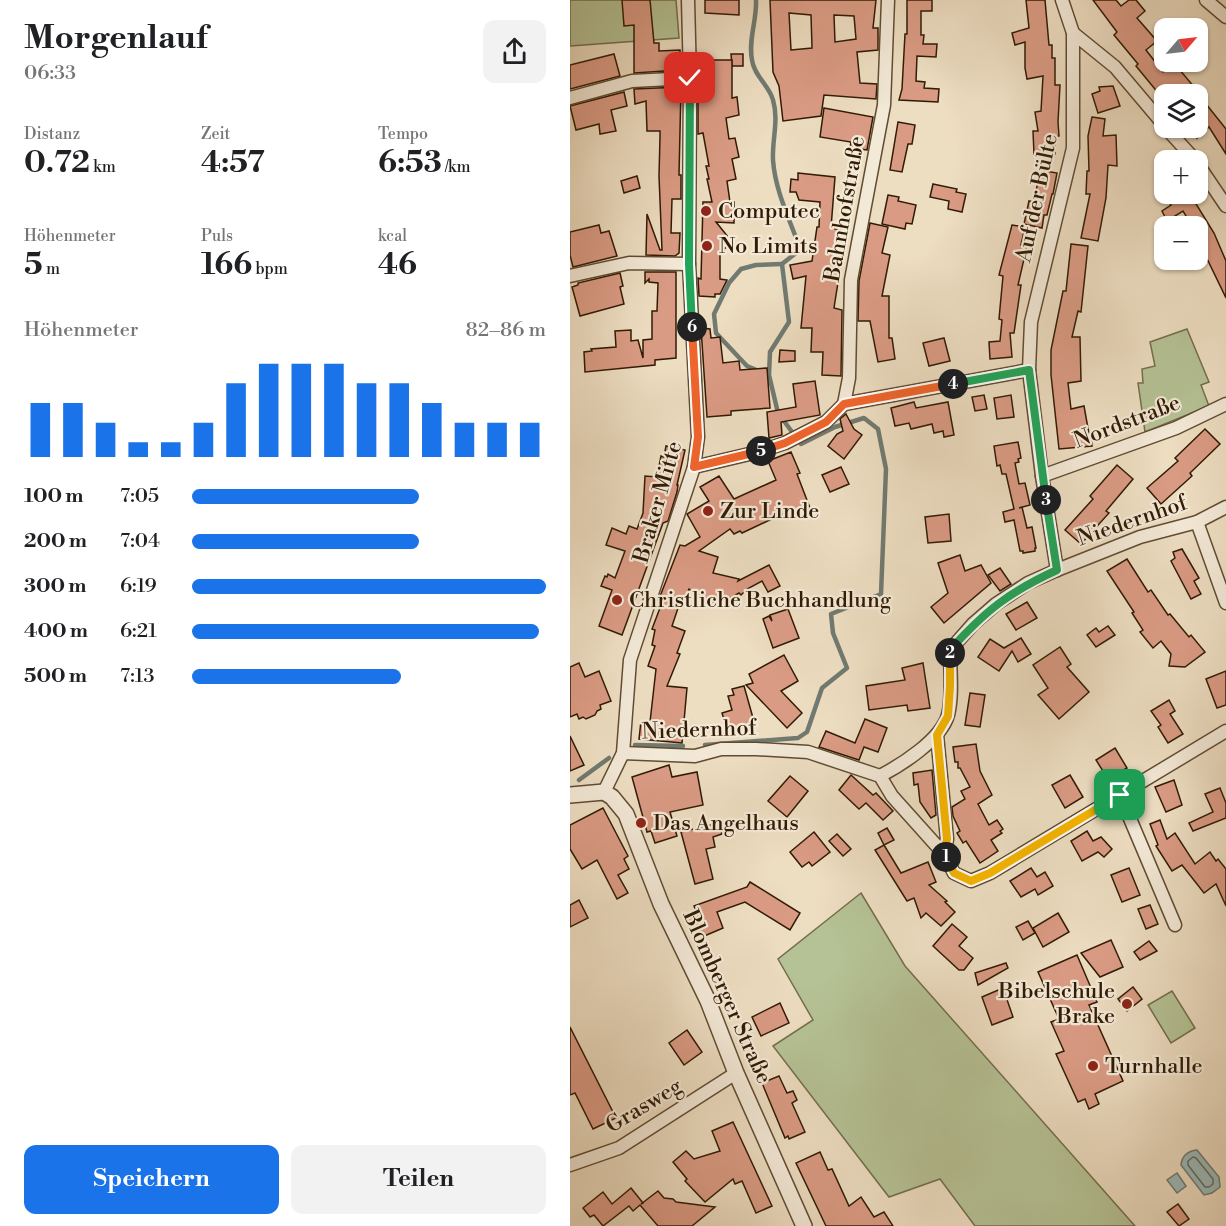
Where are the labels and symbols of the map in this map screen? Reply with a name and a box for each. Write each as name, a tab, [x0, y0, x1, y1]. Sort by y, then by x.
north arrow	[1154, 18, 1208, 72]
pin	[664, 52, 715, 103]
street label: Auf der Bülte	[1010, 131, 1064, 266]
street label: Bahnhofstraße	[819, 134, 871, 285]
place label: Computec	[718, 198, 820, 225]
marker: Computec	[699, 204, 713, 218]
place label: No Limits	[719, 233, 818, 260]
marker: No Limits	[700, 239, 714, 253]
pin: 6	[677, 312, 707, 342]
pin: 4	[938, 369, 968, 399]
street label: Nordstraße	[1070, 389, 1184, 455]
pin: 5	[746, 436, 776, 466]
street label: Braker Mitte	[627, 438, 688, 567]
pin: 3	[1031, 485, 1061, 515]
street label: Niedernhof	[1074, 489, 1191, 552]
place label: Zur Linde	[720, 498, 819, 525]
marker: Zur Linde	[701, 504, 715, 518]
place label: Christliche Buchhandlung	[629, 587, 892, 614]
marker: Christliche Buchhandlung	[610, 593, 624, 607]
pin: 2	[935, 638, 965, 668]
street label: Niedernhof	[641, 714, 758, 745]
pin	[1094, 769, 1145, 820]
place label: Das Angelhaus	[653, 810, 799, 837]
marker: Das Angelhaus	[634, 816, 648, 830]
pin: 1	[931, 842, 961, 872]
street label: Blomberger Straße	[676, 905, 777, 1088]
place label: Bibelschule Brake	[997, 978, 1115, 1030]
marker: Bibelschule Brake	[1120, 997, 1134, 1011]
place label: Turnhalle	[1105, 1053, 1203, 1080]
marker: Turnhalle	[1086, 1059, 1100, 1073]
street label: Grasweg	[601, 1072, 688, 1139]

